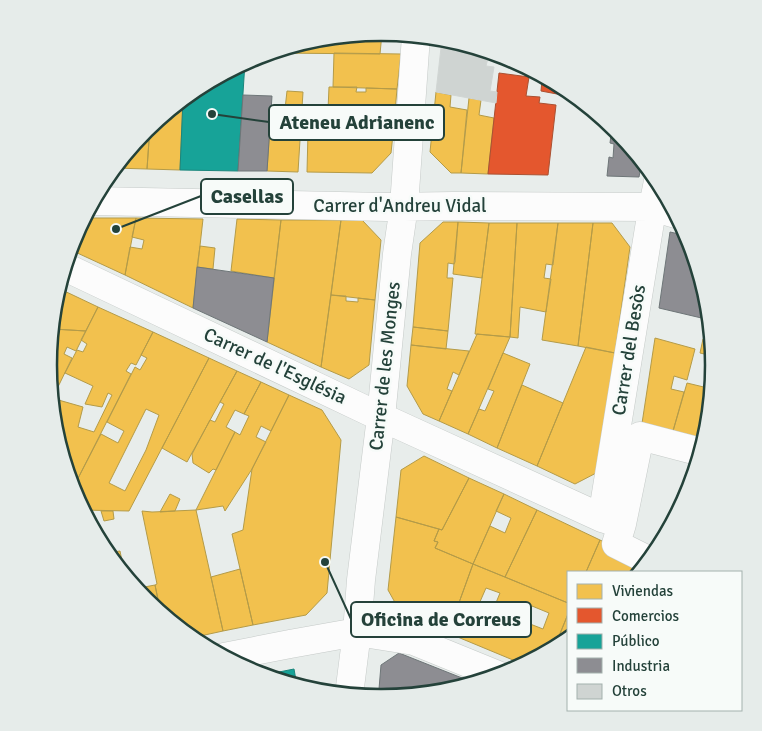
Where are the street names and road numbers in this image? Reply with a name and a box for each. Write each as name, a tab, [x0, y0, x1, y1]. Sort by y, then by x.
street label: Carrer d'Andreu Vidal	[313, 194, 487, 218]
street label: Carrer de les Monges	[364, 280, 406, 452]
street label: Carrer del Besòs	[607, 283, 651, 417]
street label: Carrer de l'Església	[200, 322, 350, 410]

